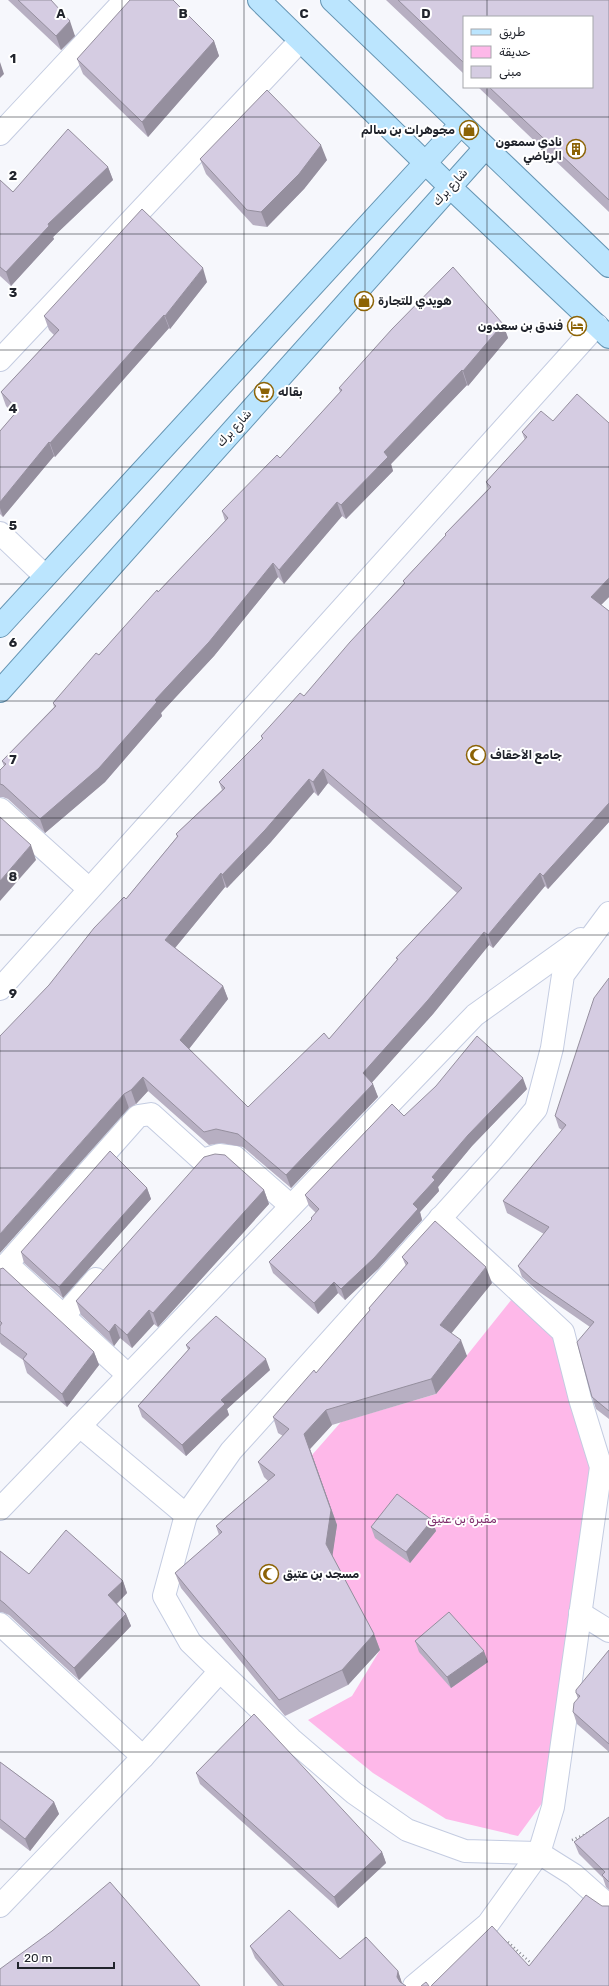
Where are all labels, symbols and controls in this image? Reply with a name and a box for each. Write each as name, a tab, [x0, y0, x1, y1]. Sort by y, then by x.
text: A	[56, 6, 66, 21]
text: B	[178, 6, 188, 21]
text: C	[299, 6, 309, 21]
text: D	[421, 6, 431, 21]
legend	[463, 16, 593, 88]
text: طريق	[499, 25, 525, 40]
text: حديقة	[499, 45, 531, 59]
text: 1	[10, 51, 16, 66]
text: مبنى	[499, 65, 522, 80]
shop icon: مجوهرات بن سالم	[458, 119, 480, 141]
place label: مجوهرات بن سالم	[361, 123, 455, 138]
place label: نادي سمعون الرياضي	[495, 135, 562, 165]
building icon: نادي سمعون الرياضي	[565, 138, 587, 160]
street label: شارع برك	[430, 165, 472, 210]
text: 2	[9, 168, 17, 183]
text: 3	[9, 285, 18, 300]
shop icon: هويدي للتجارة	[353, 290, 375, 312]
place label: هويدي للتجارة	[378, 294, 452, 309]
hotel icon: فندق بن سعدون	[566, 315, 588, 337]
place label: فندق بن سعدون	[478, 319, 563, 333]
supermarket icon: بقاله	[253, 381, 275, 403]
place label: بقاله	[278, 385, 303, 399]
text: 4	[9, 401, 18, 416]
street label: شارع برك	[214, 406, 256, 451]
text: 5	[9, 518, 17, 533]
text: 6	[9, 635, 18, 650]
mosque icon: جامع الأحقاف	[465, 744, 487, 766]
place label: جامع الأحقاف	[490, 748, 562, 764]
text: 7	[9, 752, 17, 767]
text: 8	[9, 869, 18, 884]
text: 9	[9, 986, 17, 1001]
park label: مقبرة بن عتيق	[427, 1512, 497, 1527]
mosque icon: مسجد بن عتيق	[258, 1563, 280, 1585]
place label: مسجد بن عتيق	[283, 1567, 359, 1581]
scale bar	[18, 1944, 114, 1970]
text: 20 m	[24, 1951, 52, 1965]

